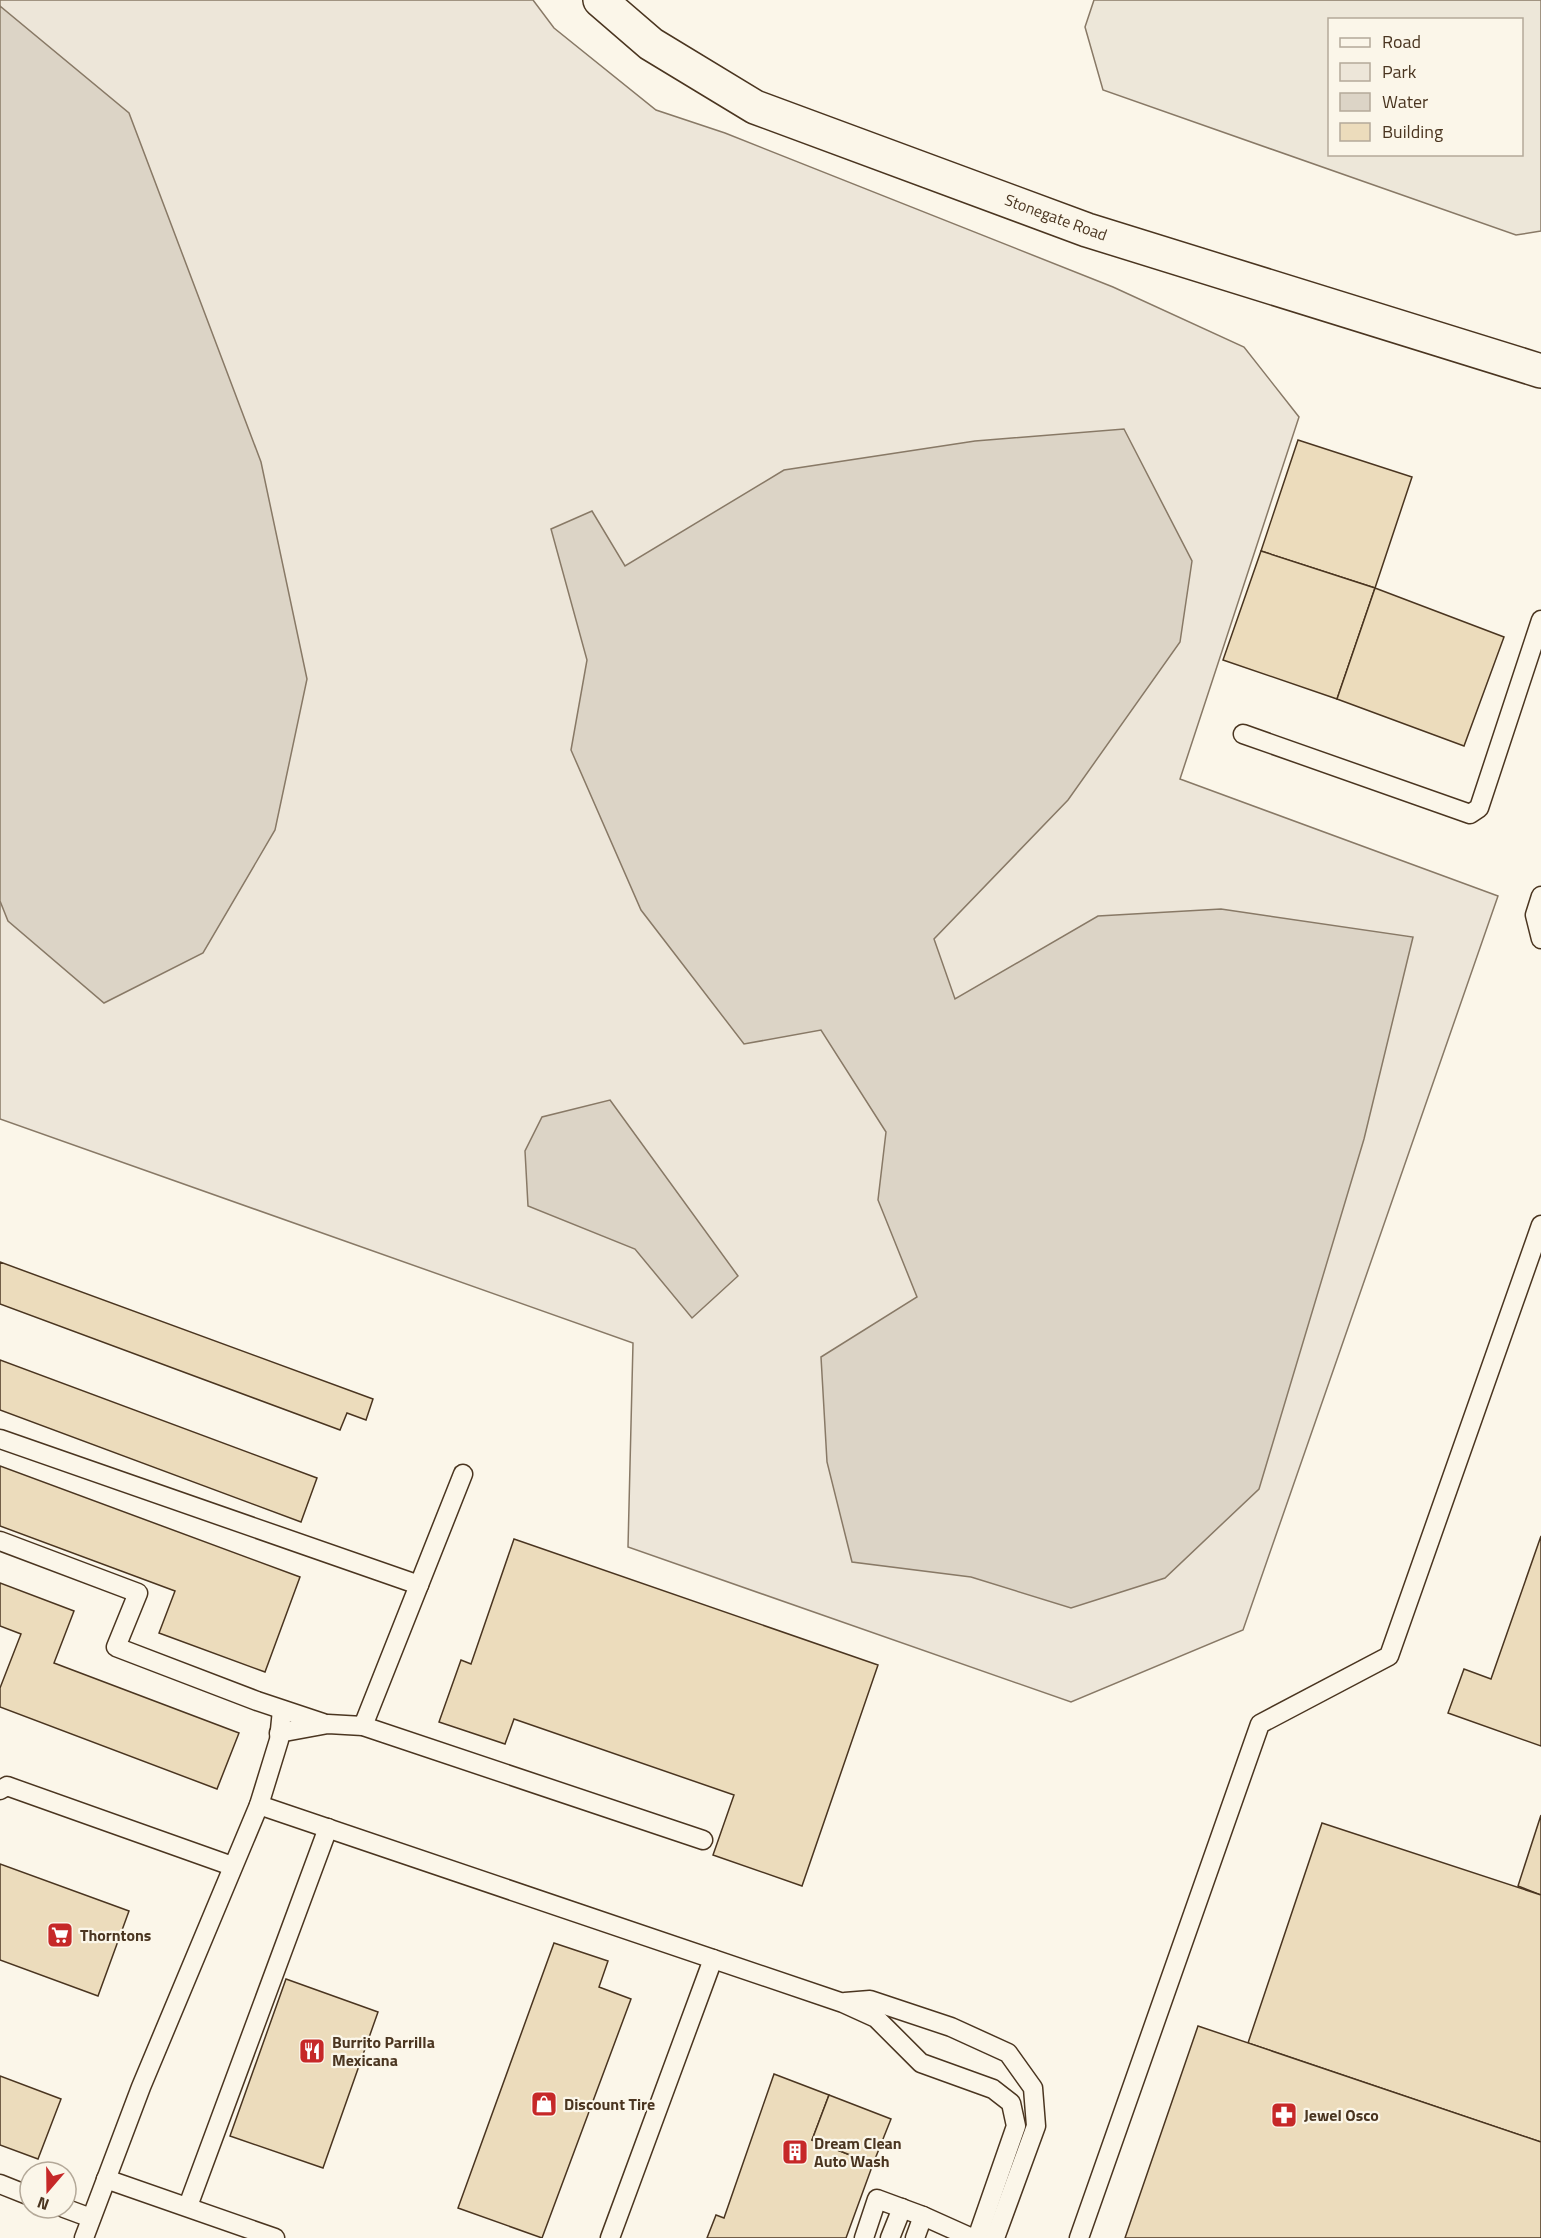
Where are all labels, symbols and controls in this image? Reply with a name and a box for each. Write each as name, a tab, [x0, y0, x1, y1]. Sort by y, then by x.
legend	[1328, 18, 1523, 156]
text: Road	[1382, 28, 1421, 55]
text: Park	[1382, 58, 1417, 85]
text: Water	[1382, 88, 1428, 115]
text: Building	[1382, 118, 1443, 145]
street label: Stonegate Road	[1001, 187, 1111, 247]
supermarket icon: Thorntons	[45, 1920, 75, 1950]
place label: Thorntons	[80, 1923, 151, 1947]
place label: Burrito Parrilla Mexicana	[332, 2030, 435, 2072]
restaurant icon: Burrito Parrilla Mexicana	[297, 2036, 327, 2066]
shop icon: Discount Tire	[529, 2089, 559, 2119]
place label: Discount Tire	[564, 2092, 655, 2116]
pharmacy icon: Jewel Osco	[1269, 2100, 1299, 2130]
place label: Jewel Osco	[1304, 2103, 1379, 2127]
place label: Dream Clean Auto Wash	[814, 2131, 902, 2173]
building icon: Dream Clean Auto Wash	[780, 2137, 810, 2167]
north arrow	[18, 2160, 78, 2220]
text: N	[34, 2191, 52, 2217]

